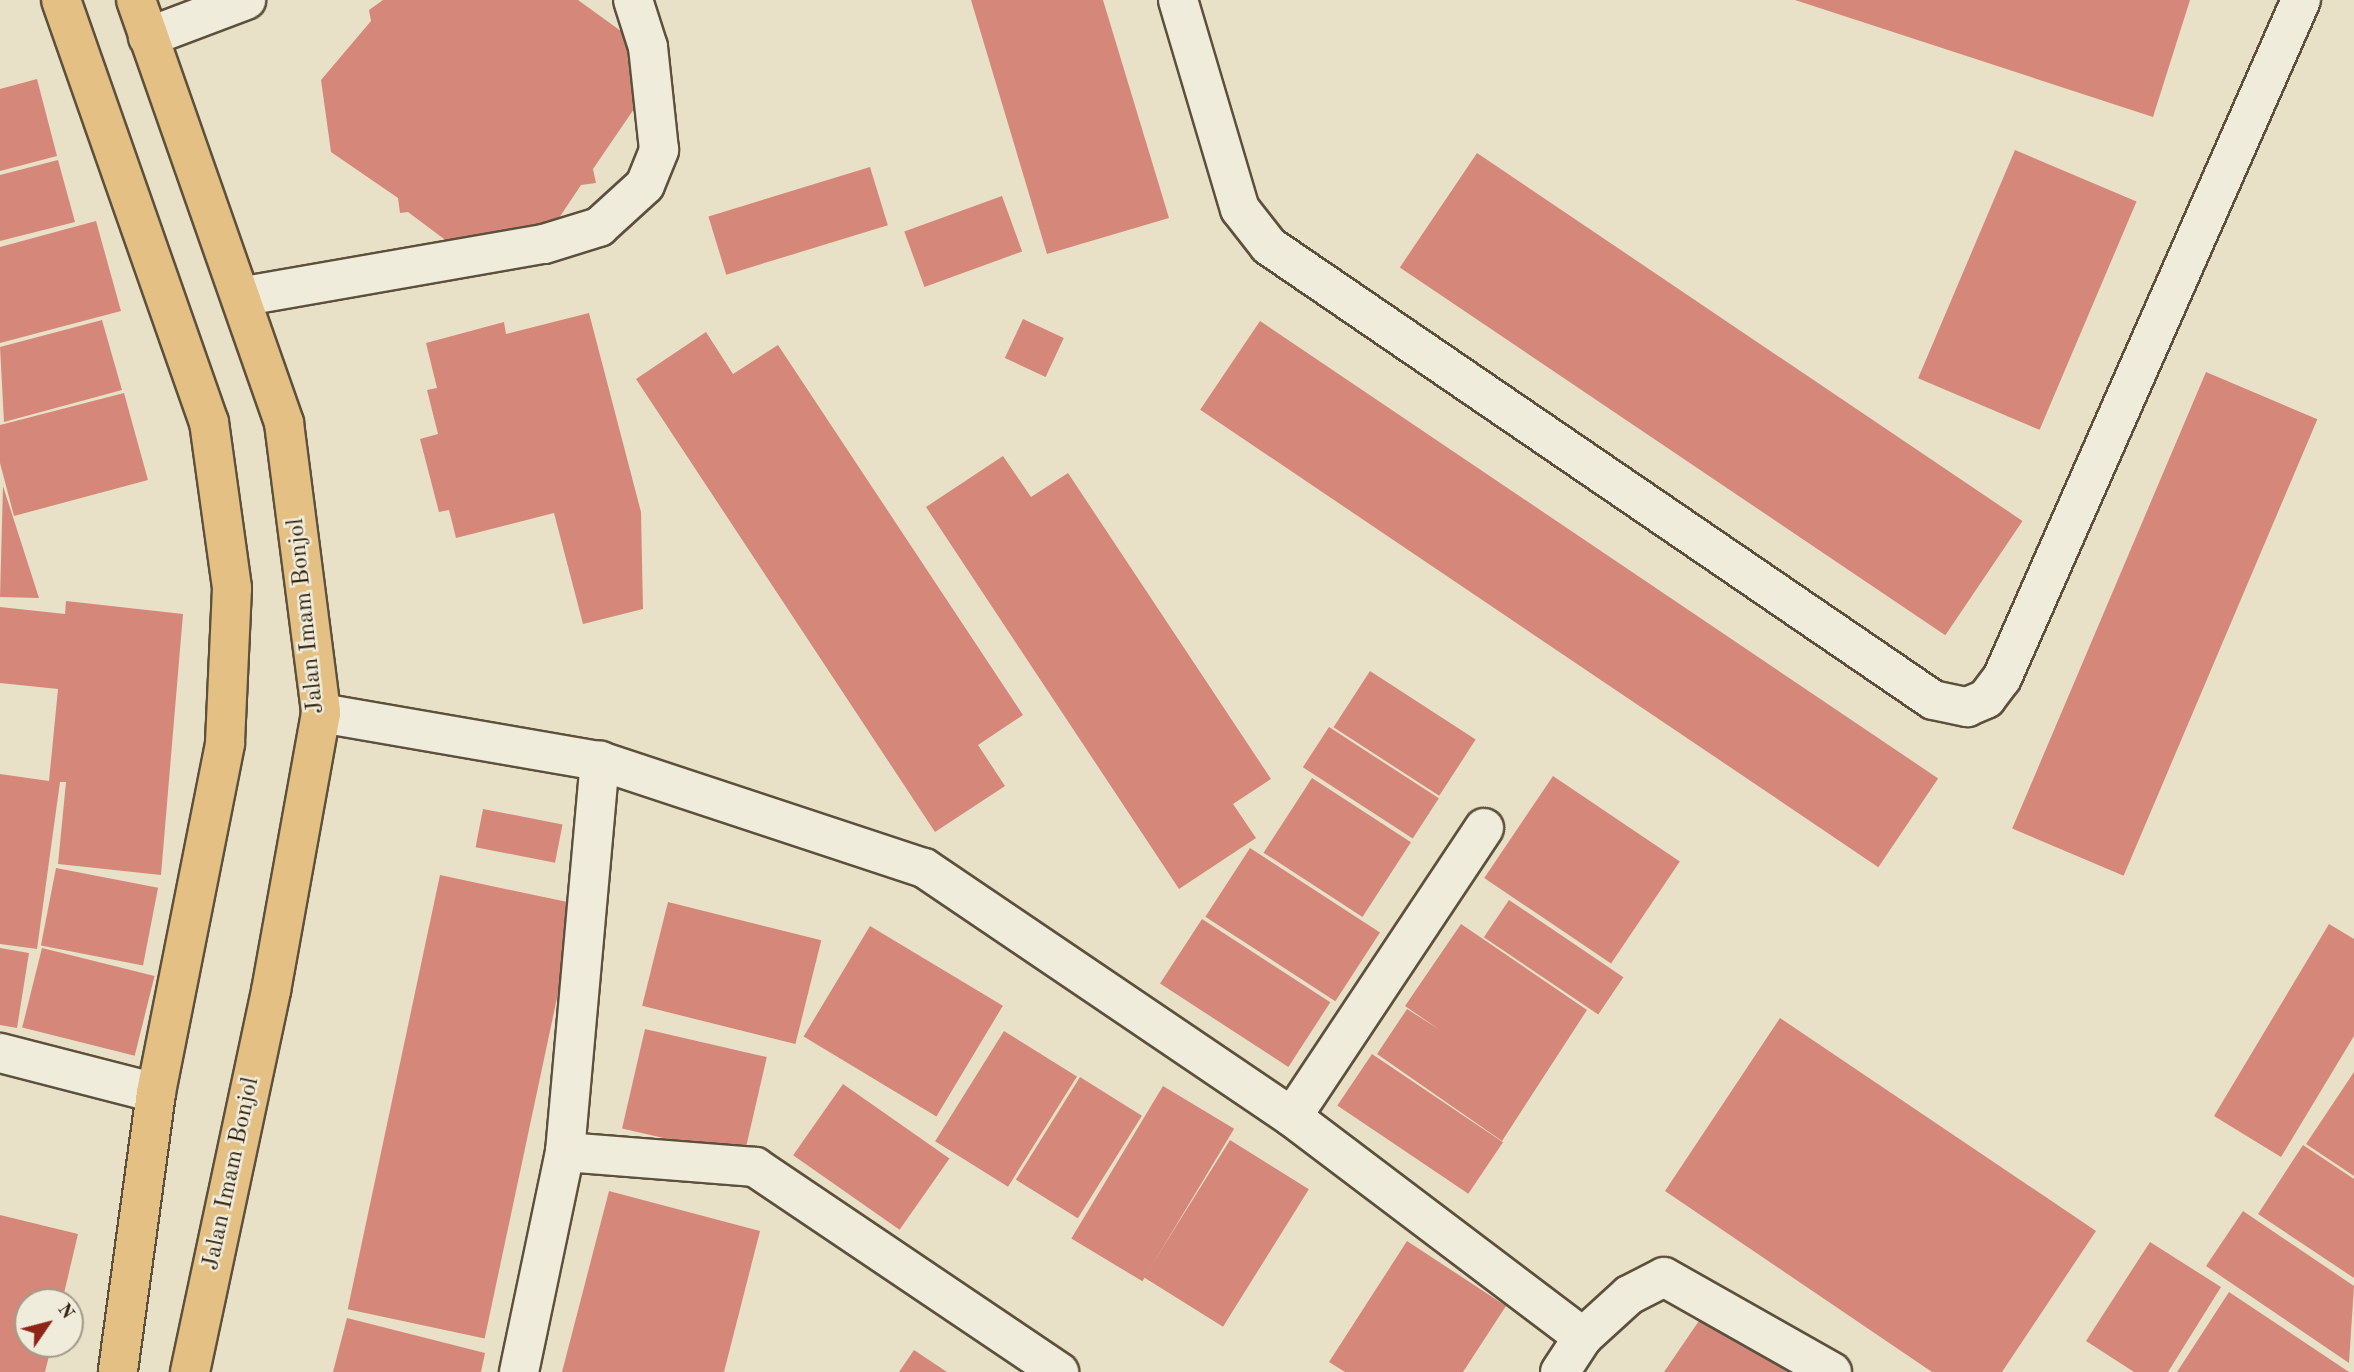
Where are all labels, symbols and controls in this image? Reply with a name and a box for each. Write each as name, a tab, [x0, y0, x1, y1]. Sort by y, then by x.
street label: Jalan Imam Bonjol	[282, 517, 332, 715]
street label: Jalan Imam Bonjol	[197, 1075, 267, 1273]
north arrow	[14, 1288, 84, 1358]
text: N	[53, 1300, 77, 1323]

